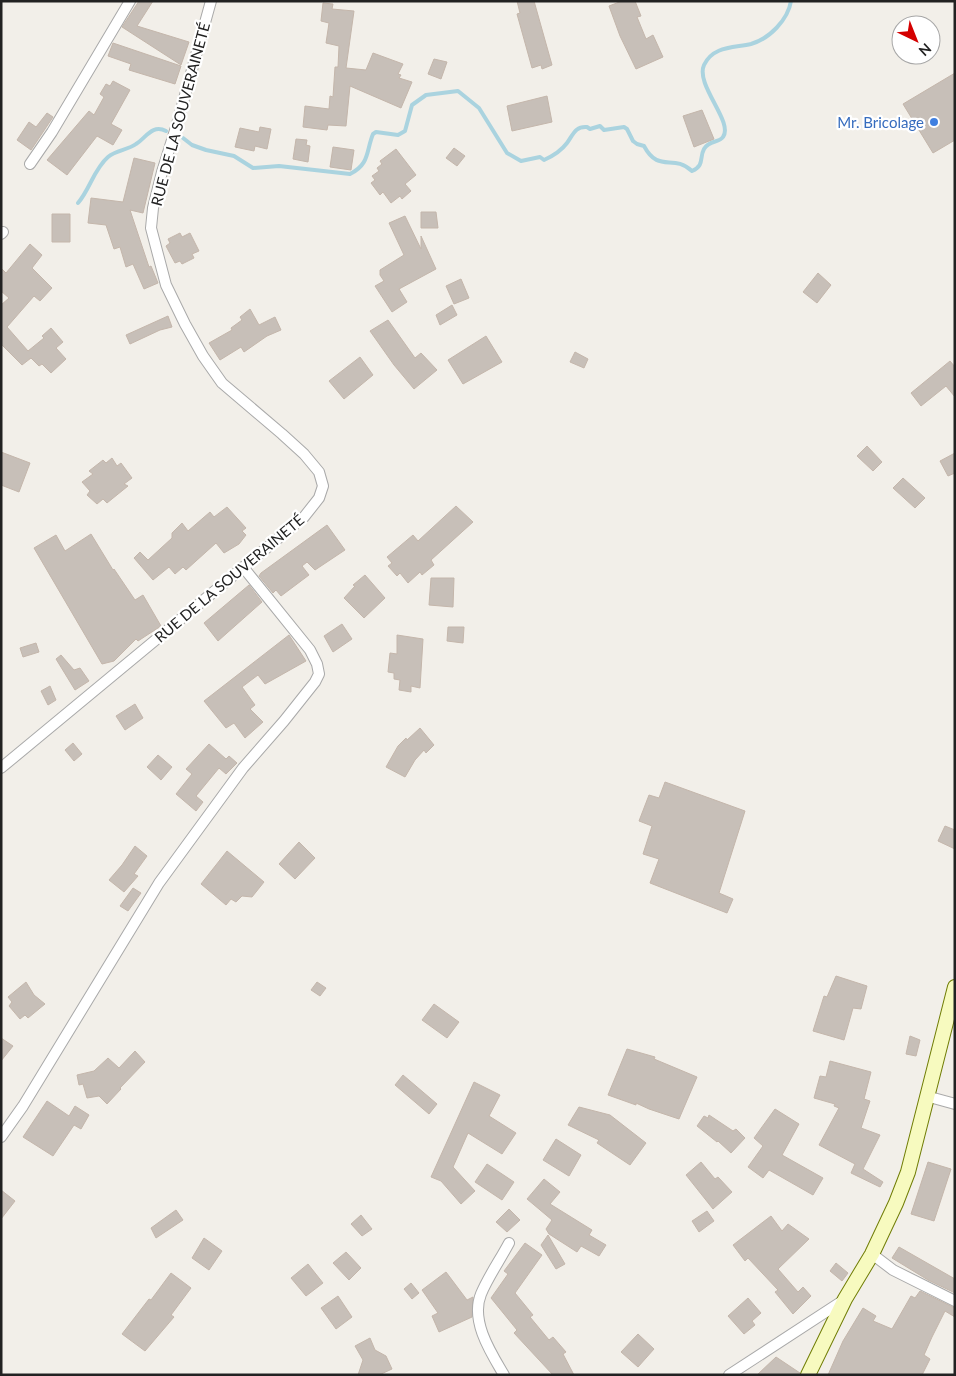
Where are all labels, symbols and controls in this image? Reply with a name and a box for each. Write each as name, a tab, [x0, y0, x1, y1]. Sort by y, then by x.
north arrow	[891, 15, 941, 65]
street label: RUE DE LA SOUVERAINETÉ	[147, 20, 213, 208]
text: N	[915, 40, 935, 60]
place label: Mr. Bricolage	[837, 113, 924, 131]
marker: Mr. Bricolage	[928, 116, 940, 128]
street label: RUE DE LA SOUVERAINETÉ	[151, 510, 307, 646]

